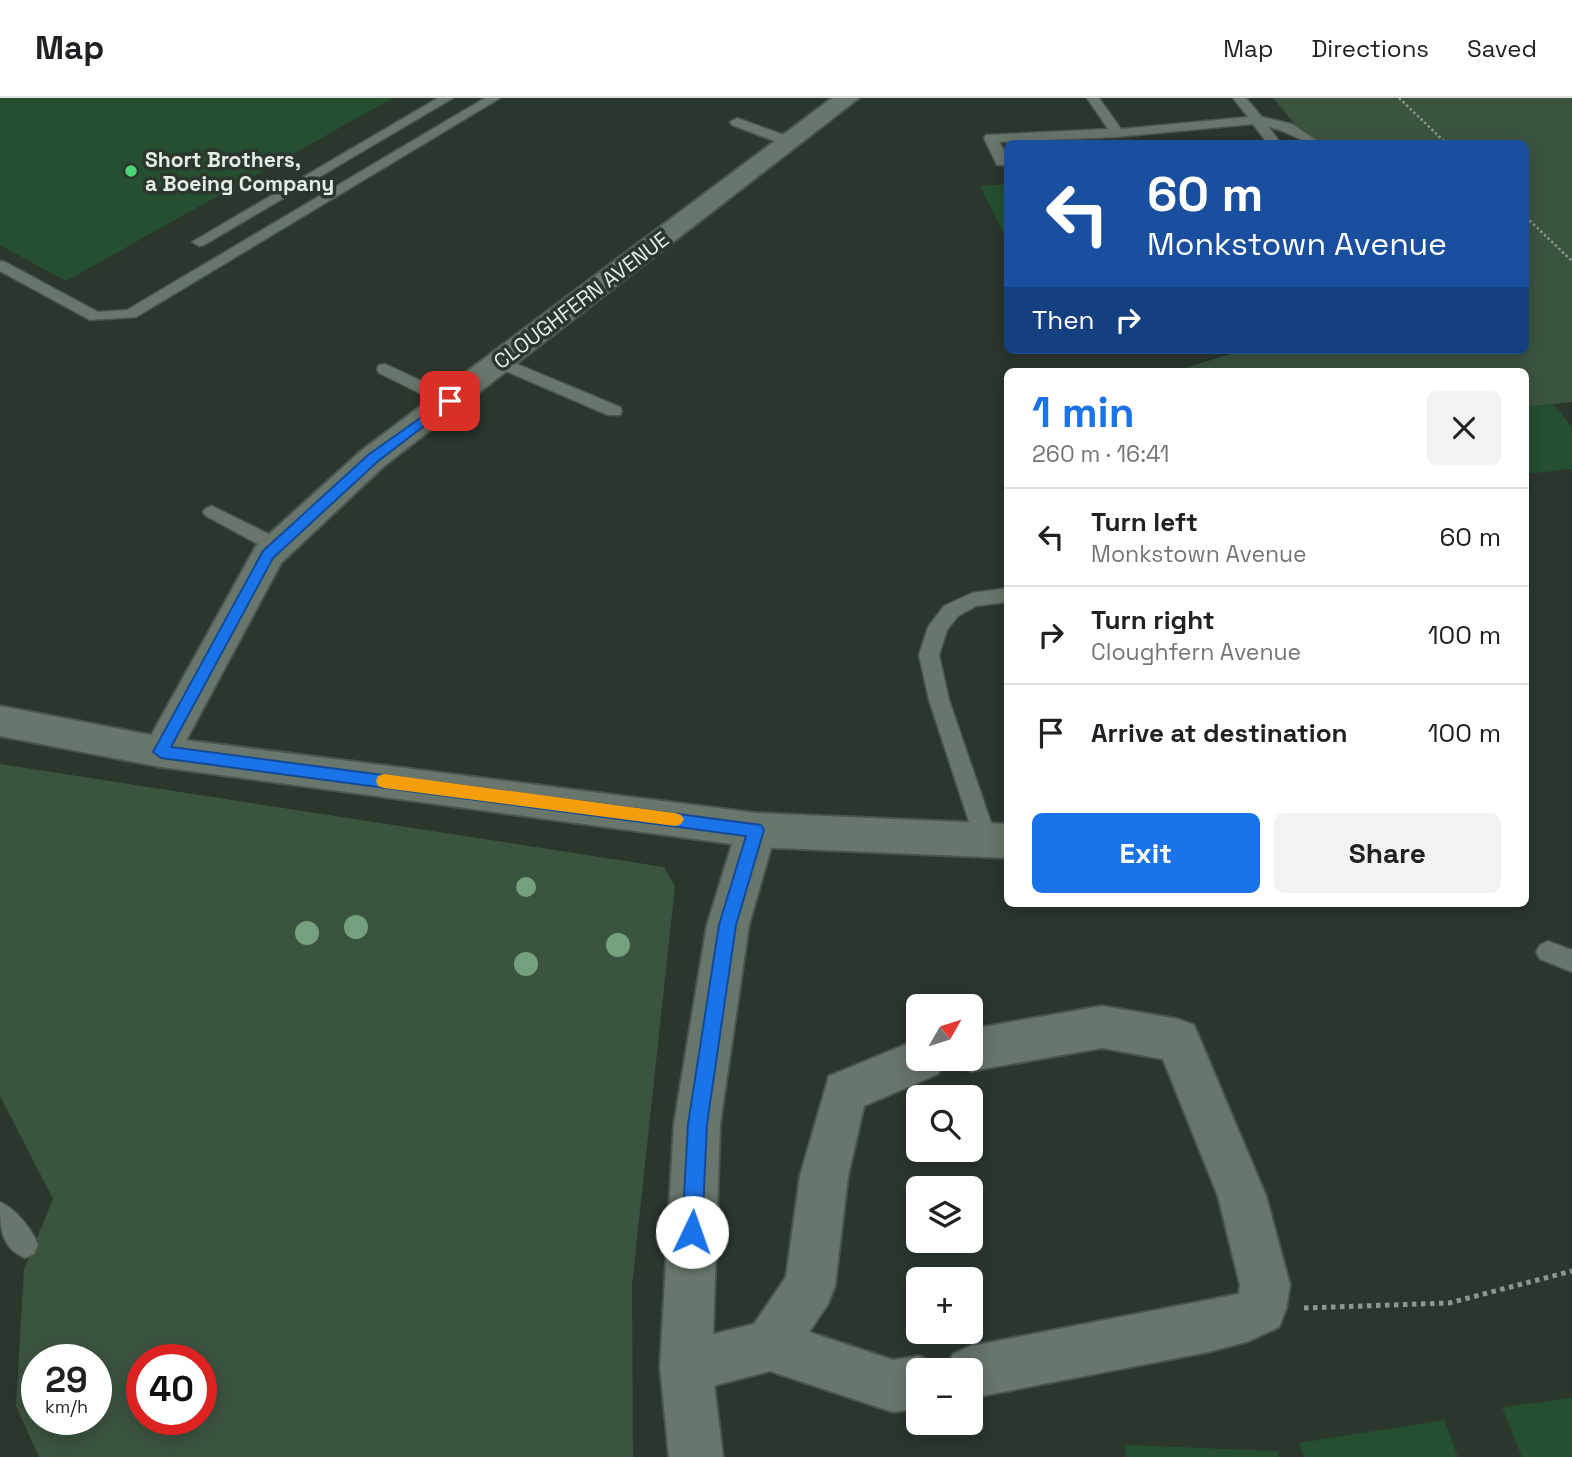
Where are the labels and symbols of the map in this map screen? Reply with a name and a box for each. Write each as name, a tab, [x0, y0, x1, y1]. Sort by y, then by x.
place label: Short Brothers, a Boeing Company	[145, 146, 334, 197]
marker: Short Brothers, a Boeing Company	[123, 163, 139, 179]
street label: CLOUGHFERN AVENUE	[488, 225, 674, 375]
pin	[420, 371, 480, 431]
north arrow	[906, 994, 984, 1071]
position arrow	[655, 1195, 729, 1269]
speed limit sign: 40	[126, 1344, 217, 1435]

